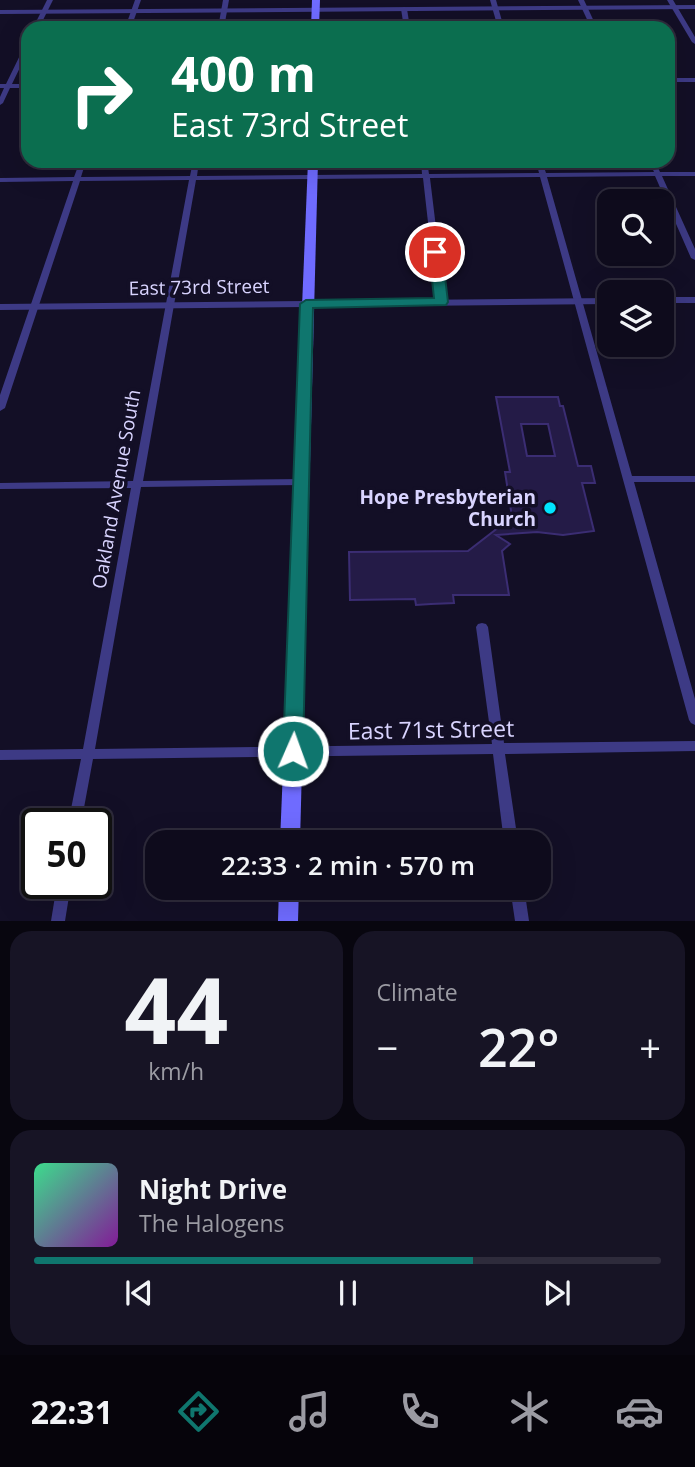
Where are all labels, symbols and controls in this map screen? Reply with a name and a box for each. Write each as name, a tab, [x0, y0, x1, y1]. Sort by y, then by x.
text: 400 m	[171, 40, 316, 106]
icon: right	[56, 49, 147, 140]
text: East 73rd Street	[171, 103, 408, 146]
map controls	[597, 189, 674, 357]
button: search	[597, 189, 674, 266]
pin	[405, 222, 465, 282]
icon: arrive	[416, 233, 454, 271]
street label: East 73rd Street	[128, 273, 270, 301]
button: layers	[597, 280, 674, 357]
street label: Oakland Avenue South	[86, 387, 146, 591]
place label: Hope Presbyterian Church	[360, 484, 536, 532]
marker: Hope Presbyterian Church	[542, 500, 558, 516]
street label: East 71st Street	[348, 712, 514, 746]
position arrow	[256, 714, 330, 788]
speed limit sign: 50	[21, 808, 112, 899]
text: 22:33 · 2 min · 570 m	[221, 847, 475, 883]
text: 44	[124, 947, 228, 1071]
text: Climate	[377, 976, 458, 1008]
text: 22°	[478, 1011, 560, 1082]
text: −	[377, 1021, 398, 1073]
text: +	[639, 1021, 661, 1073]
text: km/h	[148, 1055, 204, 1087]
text: Night Drive	[139, 1171, 287, 1207]
text: The Halogens	[139, 1207, 285, 1239]
icon: previous	[120, 1274, 158, 1312]
icon: pause	[329, 1274, 367, 1312]
icon: next	[538, 1274, 576, 1312]
icon: directions	[174, 1387, 223, 1436]
icon: music	[285, 1387, 334, 1436]
icon: phone	[395, 1387, 444, 1436]
icon: climate	[505, 1387, 554, 1436]
icon: car	[615, 1387, 664, 1436]
text: 22:31	[31, 1390, 113, 1433]

